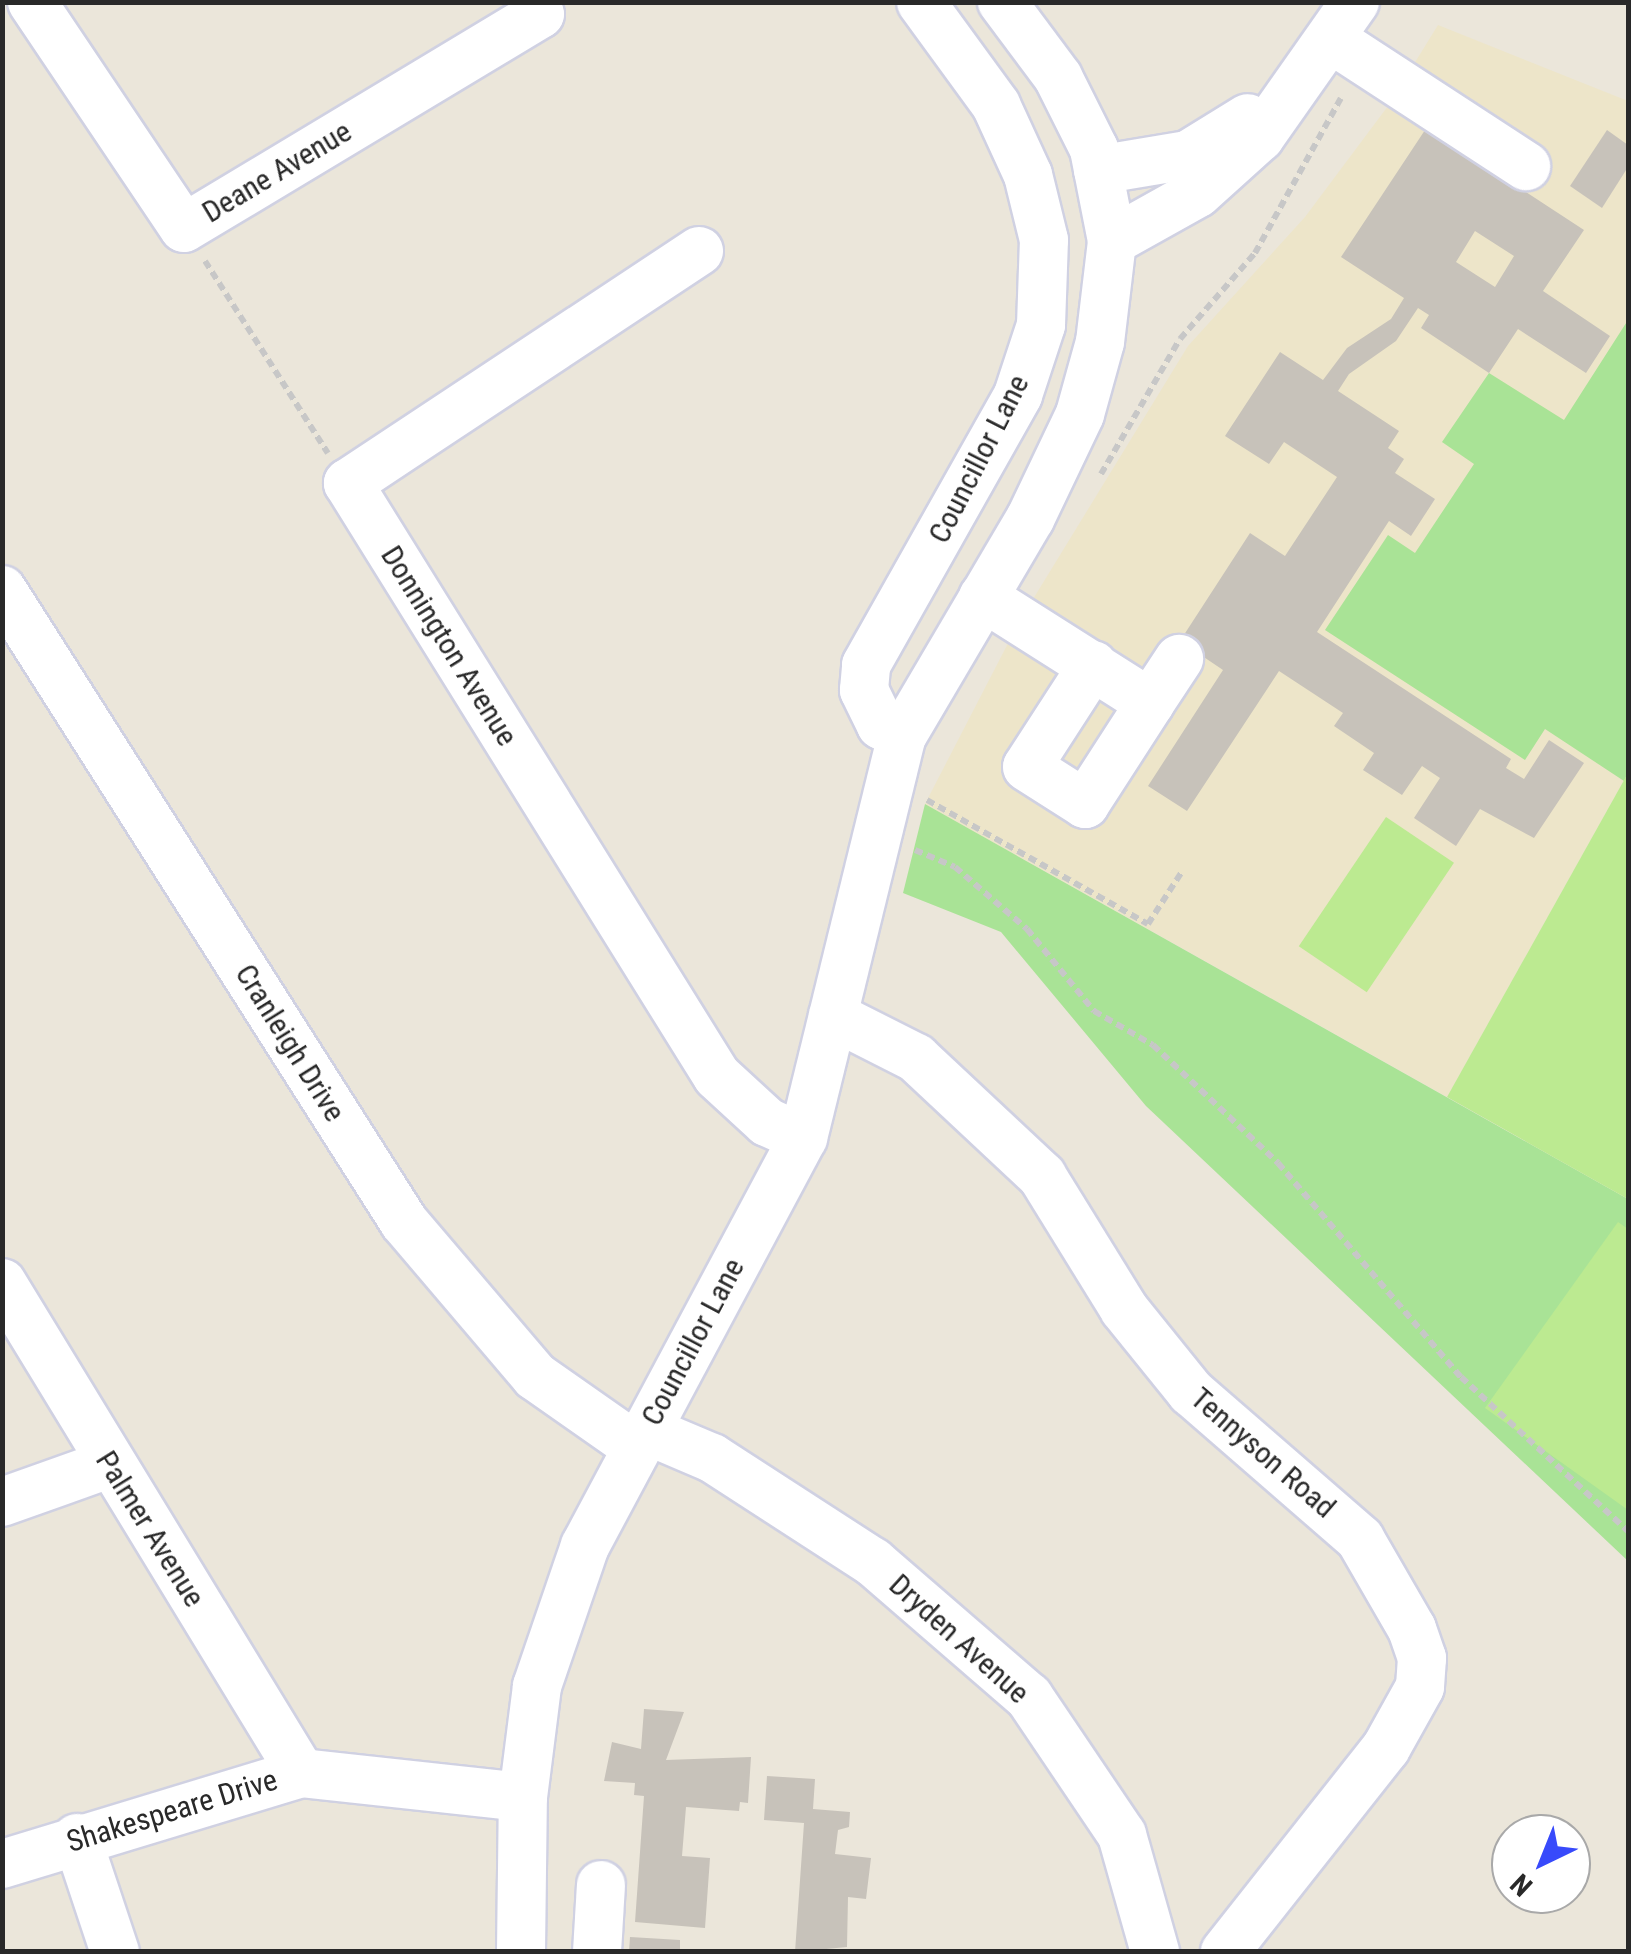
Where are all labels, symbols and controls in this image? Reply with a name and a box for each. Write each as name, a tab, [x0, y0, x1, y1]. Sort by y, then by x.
street label: Deane Avenue	[196, 113, 358, 231]
street label: Councillor Lane	[921, 369, 1037, 549]
street label: Donnington Avenue	[373, 539, 525, 753]
street label: Cranleigh Drive	[227, 958, 353, 1128]
street label: Councillor Lane	[634, 1252, 752, 1432]
street label: Tennyson Road	[1183, 1380, 1343, 1526]
street label: Palmer Avenue	[88, 1445, 212, 1613]
street label: Dryden Avenue	[882, 1567, 1036, 1711]
street label: Shakespeare Drive	[62, 1762, 282, 1860]
north arrow	[1491, 1814, 1591, 1914]
text: N	[1504, 1867, 1539, 1903]

